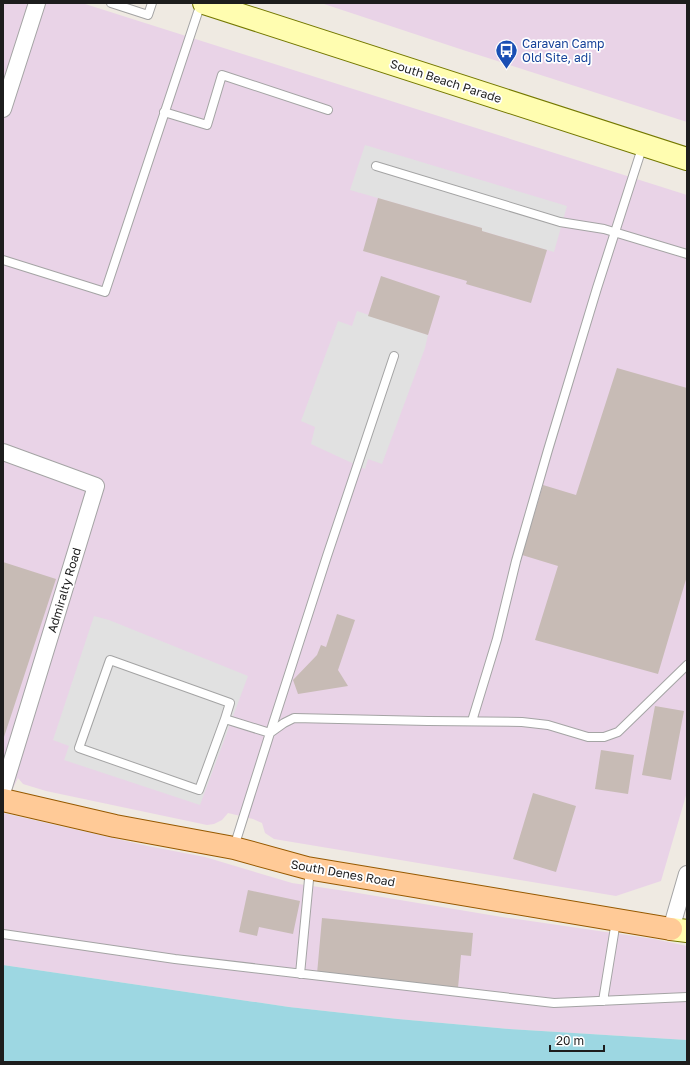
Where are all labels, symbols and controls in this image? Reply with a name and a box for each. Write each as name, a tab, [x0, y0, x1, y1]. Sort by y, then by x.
place label: Caravan Camp Old Site, adj	[522, 36, 605, 65]
bus stop icon: Caravan Camp Old Site, adj	[494, 37, 520, 70]
street label: South Beach Parade	[388, 56, 504, 106]
street label: Admiralty Road	[44, 546, 84, 634]
street label: South Denes Road	[290, 856, 396, 890]
scale bar	[550, 1027, 604, 1053]
text: 20 m	[556, 1033, 584, 1048]

